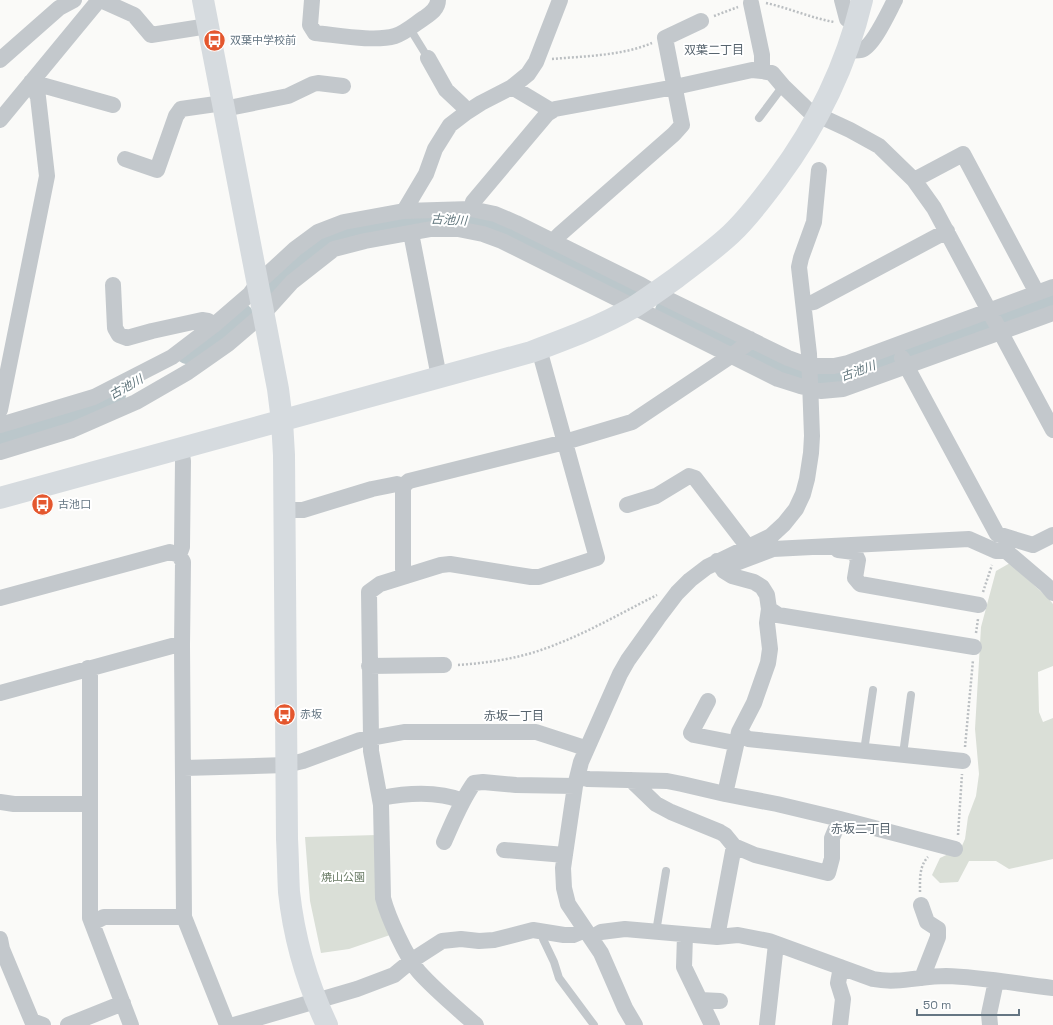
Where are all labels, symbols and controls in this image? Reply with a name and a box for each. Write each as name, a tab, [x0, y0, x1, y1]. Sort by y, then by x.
bus stop icon: 双葉中学校前	[202, 27, 228, 53]
place label: 双葉中学校前	[230, 33, 296, 47]
district label: 双葉二丁目	[684, 42, 744, 58]
water label: 古池川	[431, 211, 469, 229]
water label: 古池川	[838, 357, 880, 385]
water label: 古池川	[106, 370, 147, 403]
bus stop icon: 古池口	[30, 491, 56, 517]
place label: 古池口	[58, 497, 91, 511]
bus stop icon: 赤坂	[272, 701, 298, 727]
place label: 赤坂	[300, 707, 322, 721]
district label: 赤坂一丁目	[484, 708, 544, 724]
district label: 赤坂二丁目	[831, 821, 891, 837]
park label: 焼山公園	[321, 870, 365, 884]
scale bar	[917, 991, 1019, 1017]
text: 50 m	[923, 997, 951, 1013]

